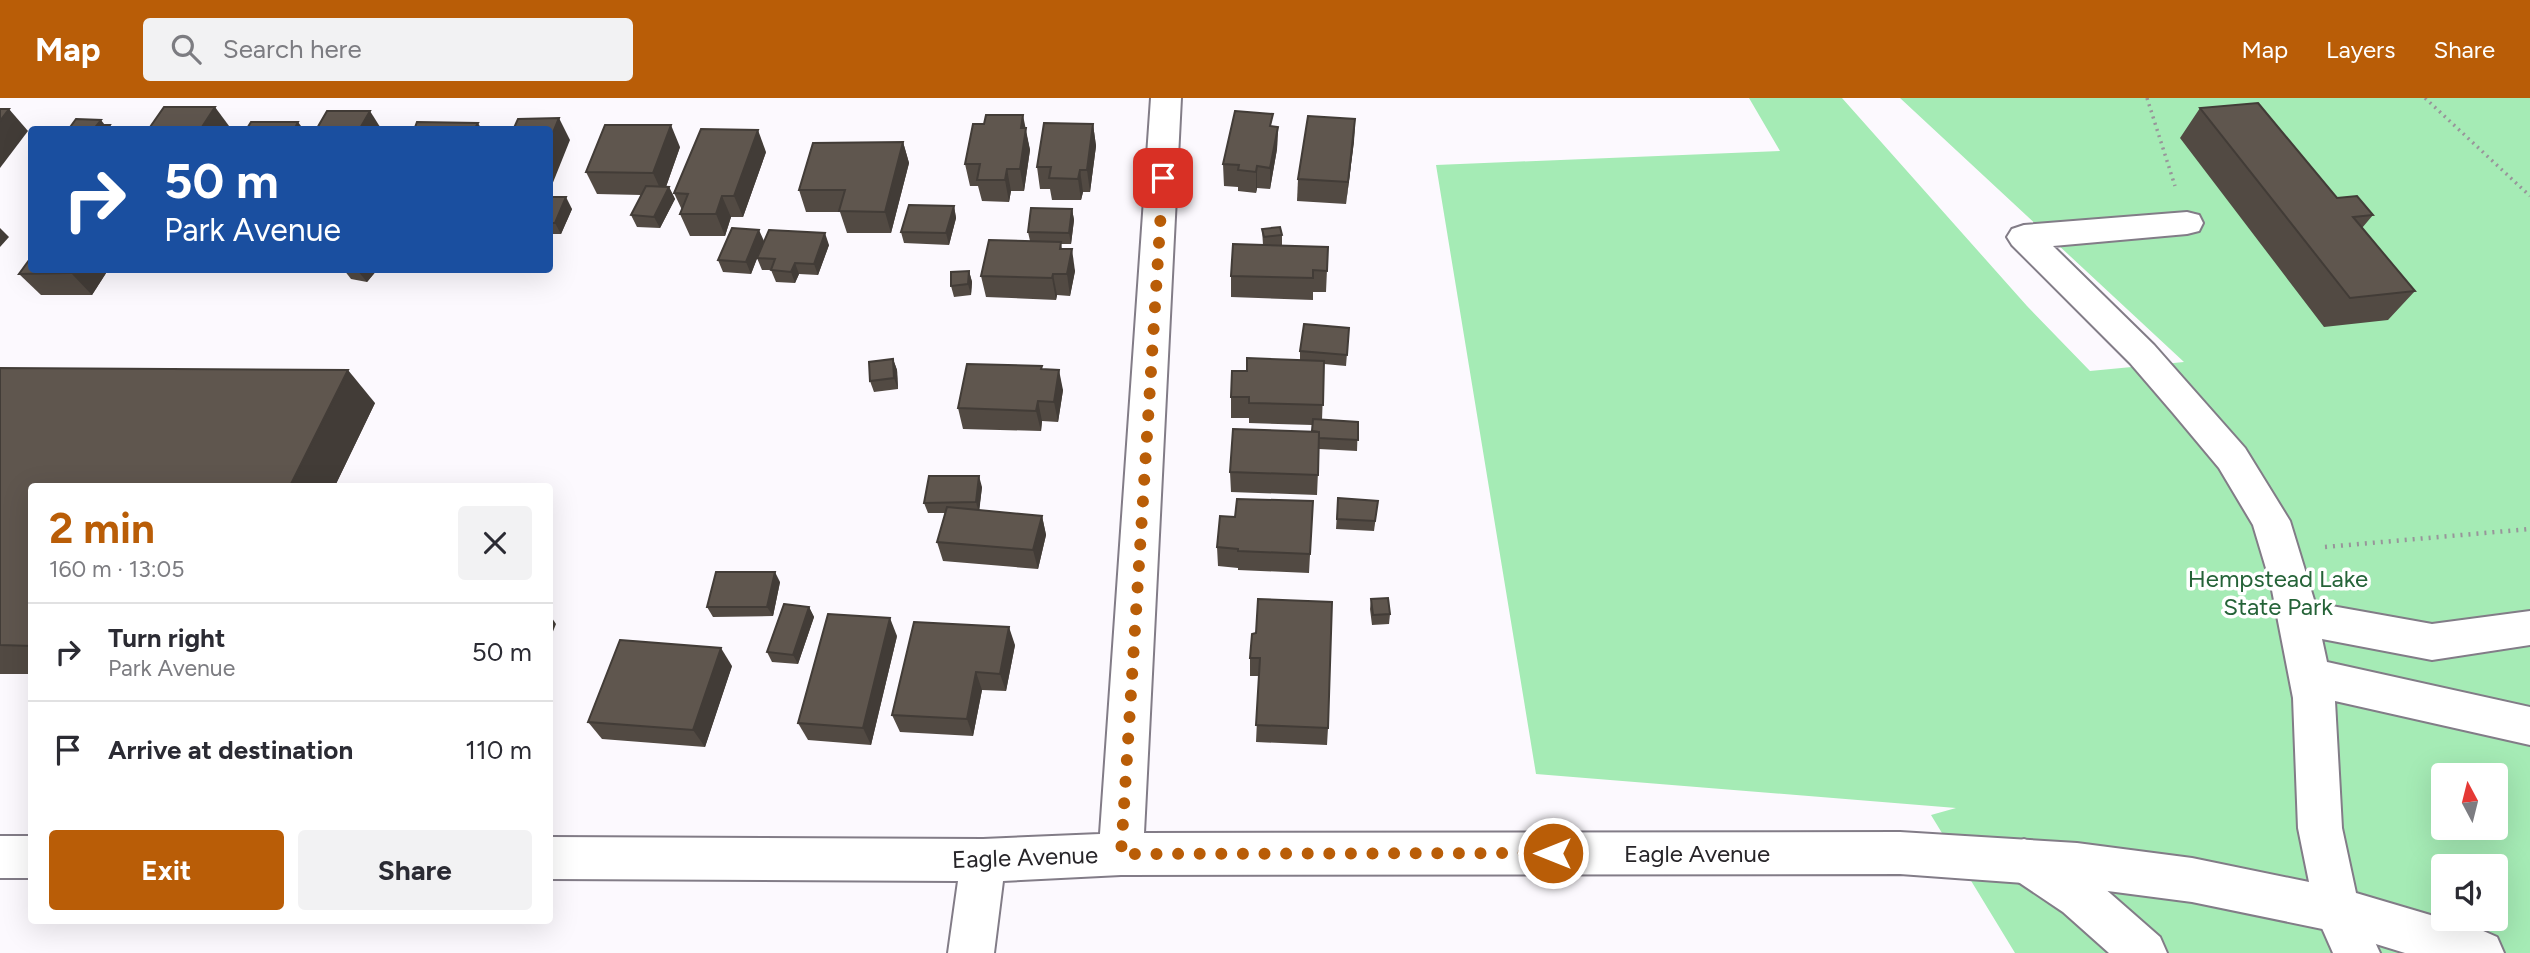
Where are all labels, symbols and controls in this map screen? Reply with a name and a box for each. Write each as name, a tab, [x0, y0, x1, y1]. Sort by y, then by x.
search box	[143, 18, 633, 81]
text: Map	[35, 30, 101, 69]
icon: search	[167, 30, 205, 68]
text: Search here	[223, 33, 362, 65]
text: Map	[2241, 35, 2288, 64]
text: Layers	[2326, 35, 2395, 64]
text: Share	[2433, 35, 2495, 64]
pin	[1133, 148, 1193, 208]
text: 50 m	[164, 151, 279, 210]
icon: right	[49, 154, 140, 245]
icon: arrive	[1144, 159, 1182, 197]
text: Park Avenue	[164, 211, 341, 249]
text: 2 min	[49, 503, 155, 554]
button: close	[458, 506, 532, 580]
text: 160 m · 13:05	[49, 555, 185, 583]
park label: Hempstead Lake State Park	[2188, 564, 2368, 621]
text: Turn right	[108, 622, 225, 654]
icon: right	[49, 633, 87, 671]
text: 50 m	[472, 636, 532, 668]
text: Park Avenue	[108, 654, 235, 682]
icon: arrive	[49, 731, 87, 769]
text: Arrive at destination	[108, 734, 353, 766]
text: 110 m	[465, 734, 532, 766]
north arrow	[2431, 763, 2508, 840]
map controls	[2431, 763, 2508, 931]
position arrow	[1516, 816, 1590, 890]
button: Exit	[49, 830, 284, 910]
button: Share	[298, 830, 532, 910]
street label: Eagle Avenue	[1624, 839, 1770, 868]
street label: Eagle Avenue	[952, 840, 1098, 874]
button: sound	[2431, 854, 2508, 931]

